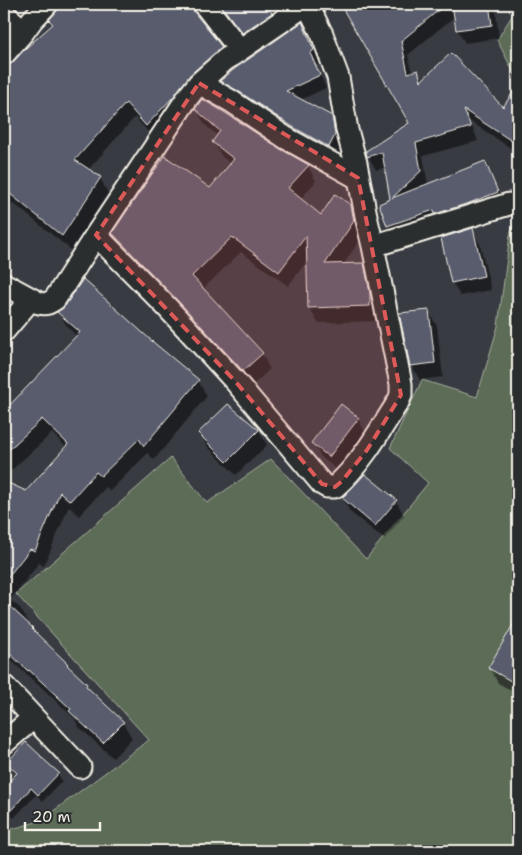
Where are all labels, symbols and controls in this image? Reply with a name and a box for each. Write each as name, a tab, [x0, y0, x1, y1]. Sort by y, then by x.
scale bar	[25, 800, 100, 832]
text: 20 m	[32, 807, 71, 827]

